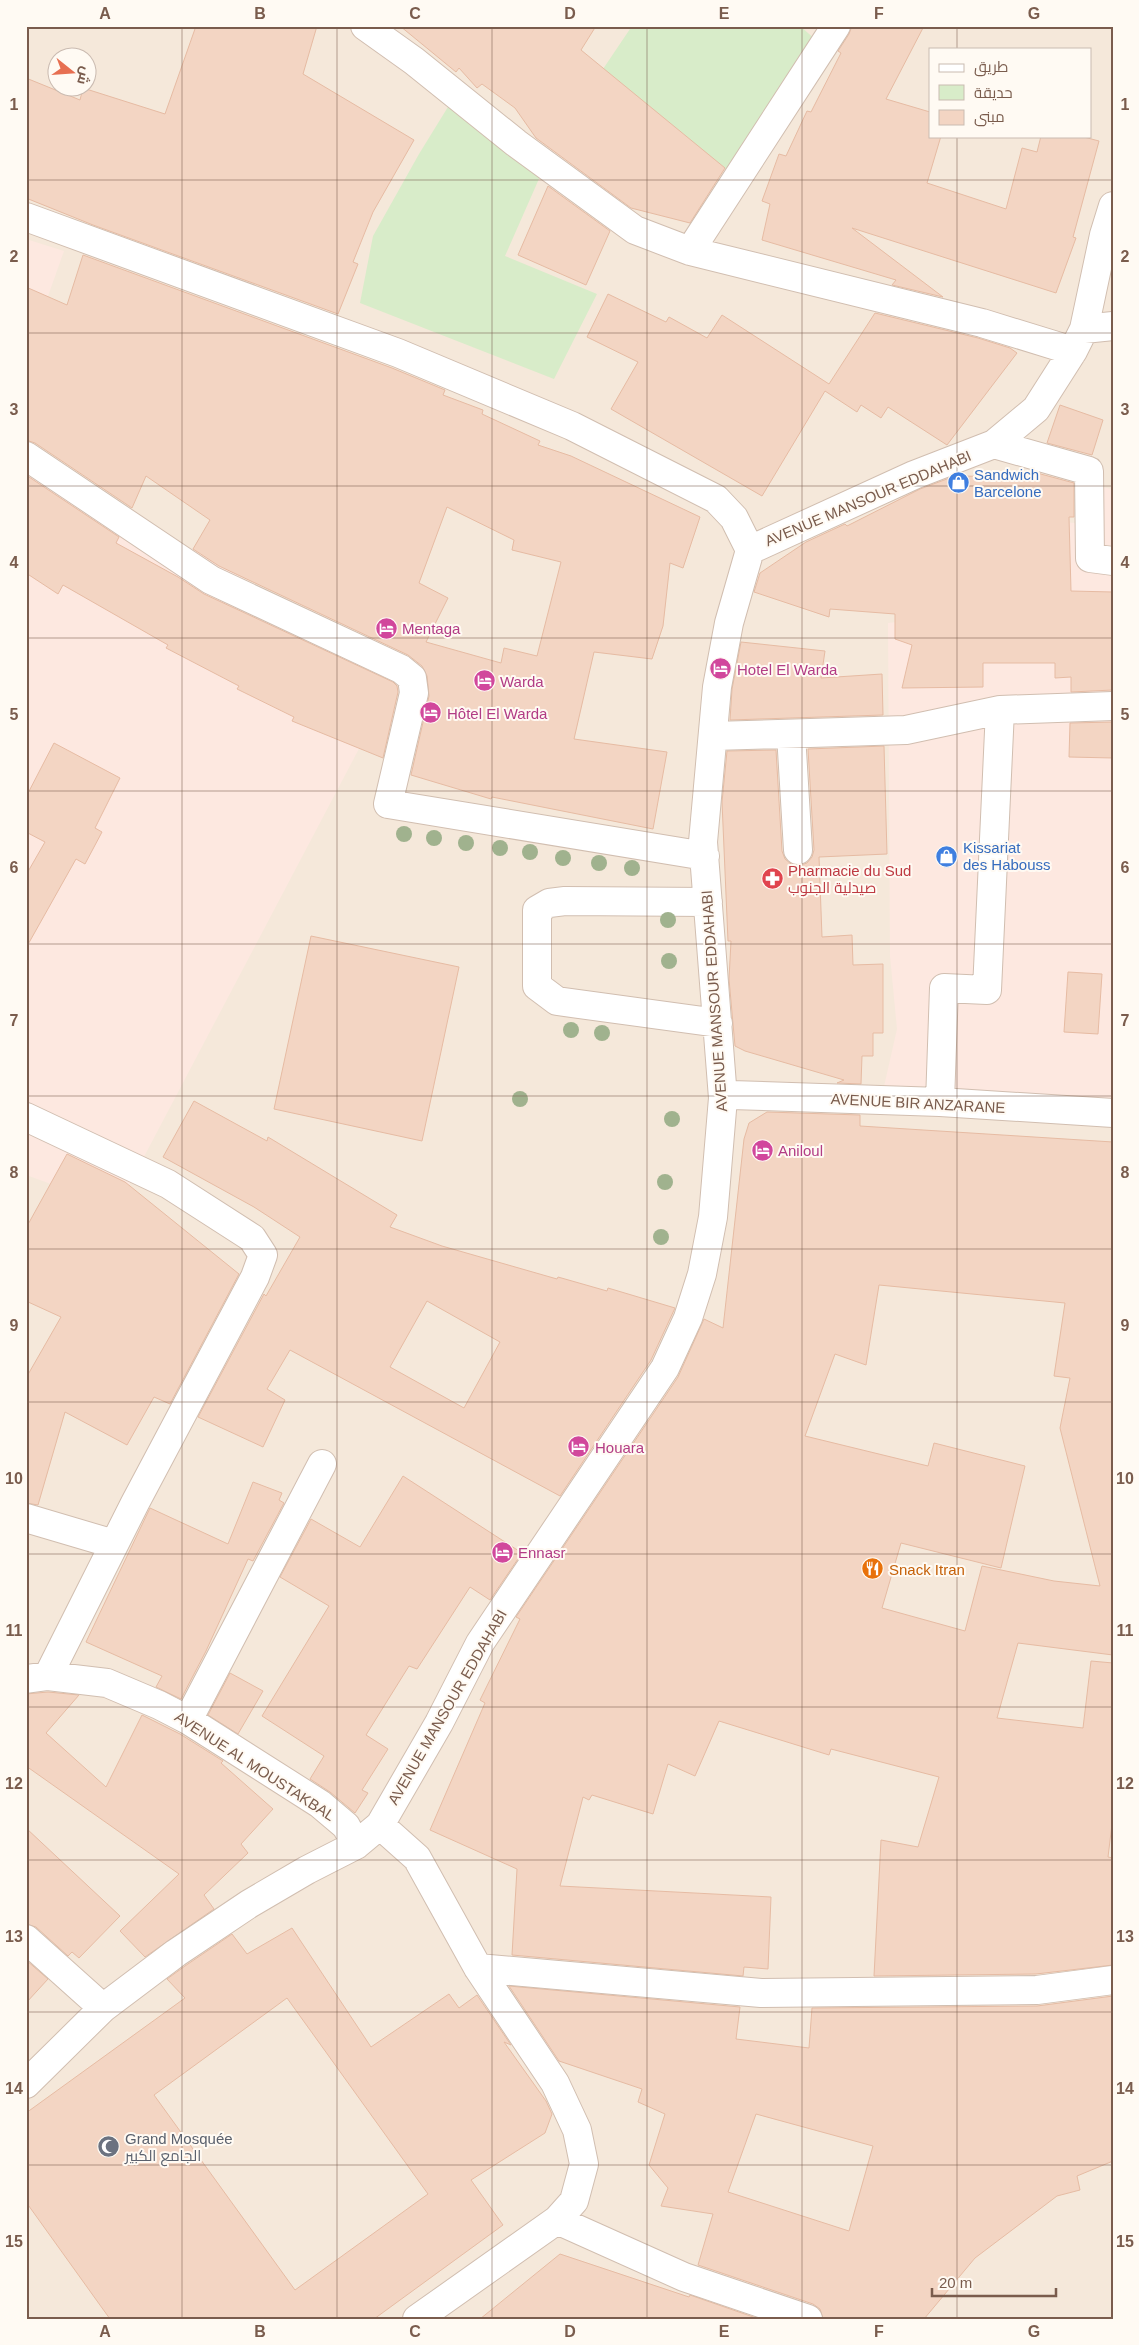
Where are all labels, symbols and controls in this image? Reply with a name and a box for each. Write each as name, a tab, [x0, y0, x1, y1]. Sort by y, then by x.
text: A	[99, 5, 111, 22]
text: B	[254, 5, 266, 22]
text: C	[409, 5, 421, 22]
text: D	[564, 5, 576, 22]
text: E	[719, 5, 730, 22]
text: F	[874, 5, 884, 22]
text: G	[1028, 5, 1040, 22]
north arrow	[48, 48, 98, 98]
legend	[929, 48, 1092, 138]
text: طريق	[974, 58, 1008, 77]
text: ش	[73, 65, 95, 87]
text: حديقة	[974, 84, 1013, 101]
text: 1	[10, 96, 19, 113]
text: 1	[1121, 96, 1130, 113]
text: مبنى	[974, 108, 1005, 127]
text: 2	[10, 248, 19, 265]
text: 2	[1121, 248, 1130, 265]
text: 3	[10, 401, 19, 418]
text: 3	[1121, 401, 1130, 418]
street label: AVENUE MANSOUR EDDAHABI	[762, 447, 974, 549]
place label: Sandwich Barcelone	[974, 466, 1042, 500]
shop icon: Sandwich Barcelone	[946, 471, 970, 495]
text: 4	[10, 554, 19, 571]
text: 4	[1121, 554, 1130, 571]
hotel icon: Mentaga	[374, 616, 398, 640]
place label: Mentaga	[402, 620, 461, 637]
hotel icon: Hotel El Warda	[709, 657, 733, 681]
place label: Hotel El Warda	[737, 661, 838, 678]
hotel icon: Warda	[472, 669, 496, 693]
place label: Warda	[500, 673, 544, 690]
hotel icon: Hôtel El Warda	[419, 701, 443, 725]
place label: Hôtel El Warda	[447, 705, 548, 722]
text: 5	[10, 706, 19, 723]
text: 5	[1121, 706, 1130, 723]
place label: Kissariat des Habouss	[963, 839, 1051, 873]
shop icon: Kissariat des Habouss	[935, 844, 959, 868]
text: 6	[10, 859, 19, 876]
text: 6	[1121, 859, 1130, 876]
place label: Pharmacie du Sud صيدلية الجنوب	[788, 862, 911, 897]
pharmacy icon: Pharmacie du Sud صيدلية الجنوب	[760, 867, 784, 891]
street label: AVENUE MANSOUR EDDAHABI	[698, 890, 730, 1112]
text: 7	[10, 1012, 19, 1029]
text: 7	[1121, 1012, 1130, 1029]
street label: AVENUE BIR ANZARANE	[830, 1090, 1006, 1116]
hotel icon: Aniloul	[750, 1138, 774, 1162]
place label: Aniloul	[778, 1142, 823, 1159]
text: 8	[10, 1164, 19, 1181]
text: 8	[1121, 1164, 1130, 1181]
text: 9	[10, 1317, 19, 1334]
text: 9	[1121, 1317, 1130, 1334]
hotel icon: Houara	[567, 1435, 591, 1459]
place label: Houara	[595, 1439, 645, 1456]
text: 10	[5, 1470, 23, 1487]
text: 10	[1116, 1470, 1134, 1487]
hotel icon: Ennasr	[490, 1540, 514, 1564]
place label: Ennasr	[518, 1544, 566, 1561]
restaurant icon: Snack Itran	[861, 1557, 885, 1581]
place label: Snack Itran	[889, 1561, 965, 1578]
street label: AVENUE MANSOUR EDDAHABI	[384, 1607, 510, 1807]
text: 11	[6, 1622, 23, 1639]
text: 11	[1117, 1622, 1134, 1639]
street label: AVENUE AL MOUSTAKBAL	[172, 1708, 338, 1824]
text: 12	[5, 1775, 23, 1792]
text: 12	[1116, 1775, 1134, 1792]
text: 13	[5, 1928, 23, 1945]
text: 13	[1116, 1928, 1134, 1945]
text: 14	[5, 2080, 23, 2097]
text: 14	[1116, 2080, 1134, 2097]
place label: Grand Mosquée الجامع الكبير	[124, 2130, 233, 2167]
mosque icon: Grand Mosquée الجامع الكبير	[97, 2135, 121, 2159]
text: 15	[5, 2233, 23, 2250]
text: 15	[1116, 2233, 1134, 2250]
scale bar	[932, 2265, 1055, 2297]
text: 20 m	[939, 2274, 972, 2291]
text: A	[99, 2323, 111, 2340]
text: B	[254, 2323, 266, 2340]
text: C	[409, 2323, 421, 2340]
text: D	[564, 2323, 576, 2340]
text: E	[719, 2323, 730, 2340]
text: F	[874, 2323, 884, 2340]
text: G	[1028, 2323, 1040, 2340]

